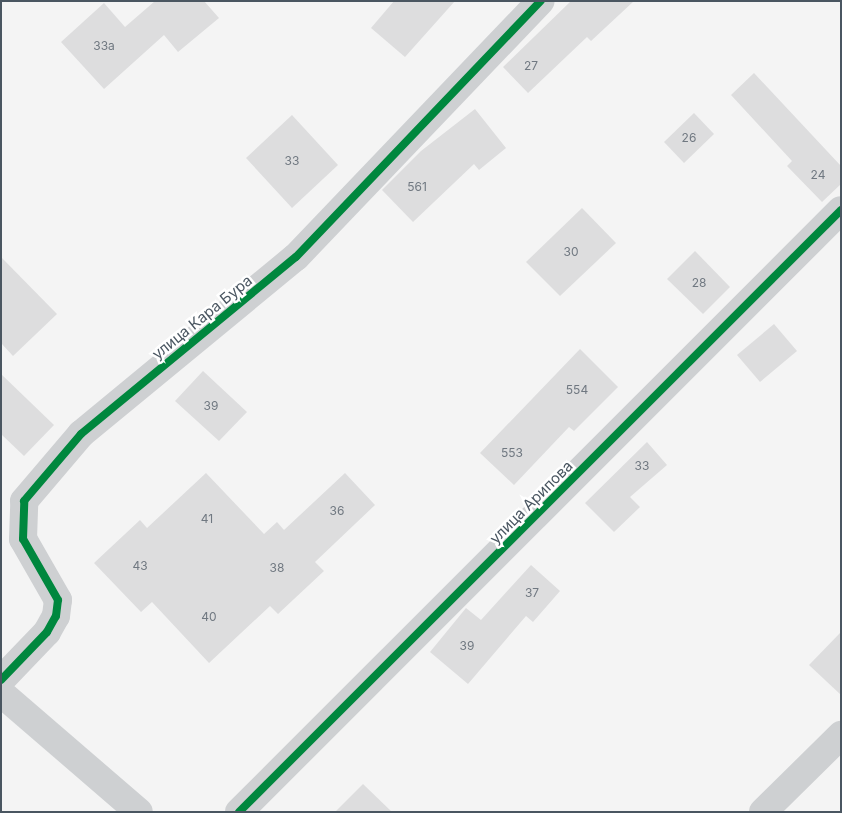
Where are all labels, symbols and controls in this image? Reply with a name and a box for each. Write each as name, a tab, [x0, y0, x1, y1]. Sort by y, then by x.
house number: 33а	[93, 39, 115, 53]
house number: 27	[524, 59, 538, 73]
house number: 26	[682, 131, 696, 145]
house number: 33	[285, 154, 299, 168]
house number: 24	[811, 168, 825, 182]
house number: 561	[407, 180, 427, 194]
house number: 30	[564, 245, 578, 259]
street label: улица Кара Бура	[148, 271, 256, 363]
house number: 28	[692, 276, 706, 290]
house number: 554	[566, 383, 588, 397]
house number: 39	[204, 399, 218, 413]
house number: 553	[501, 446, 523, 460]
street label: улица Арипова	[486, 457, 576, 547]
house number: 33	[635, 459, 649, 473]
house number: 36	[330, 504, 344, 518]
house number: 41	[201, 512, 213, 526]
house number: 43	[132, 559, 148, 573]
house number: 38	[270, 561, 284, 575]
house number: 37	[525, 586, 539, 600]
house number: 40	[201, 610, 217, 624]
house number: 39	[460, 639, 474, 653]

